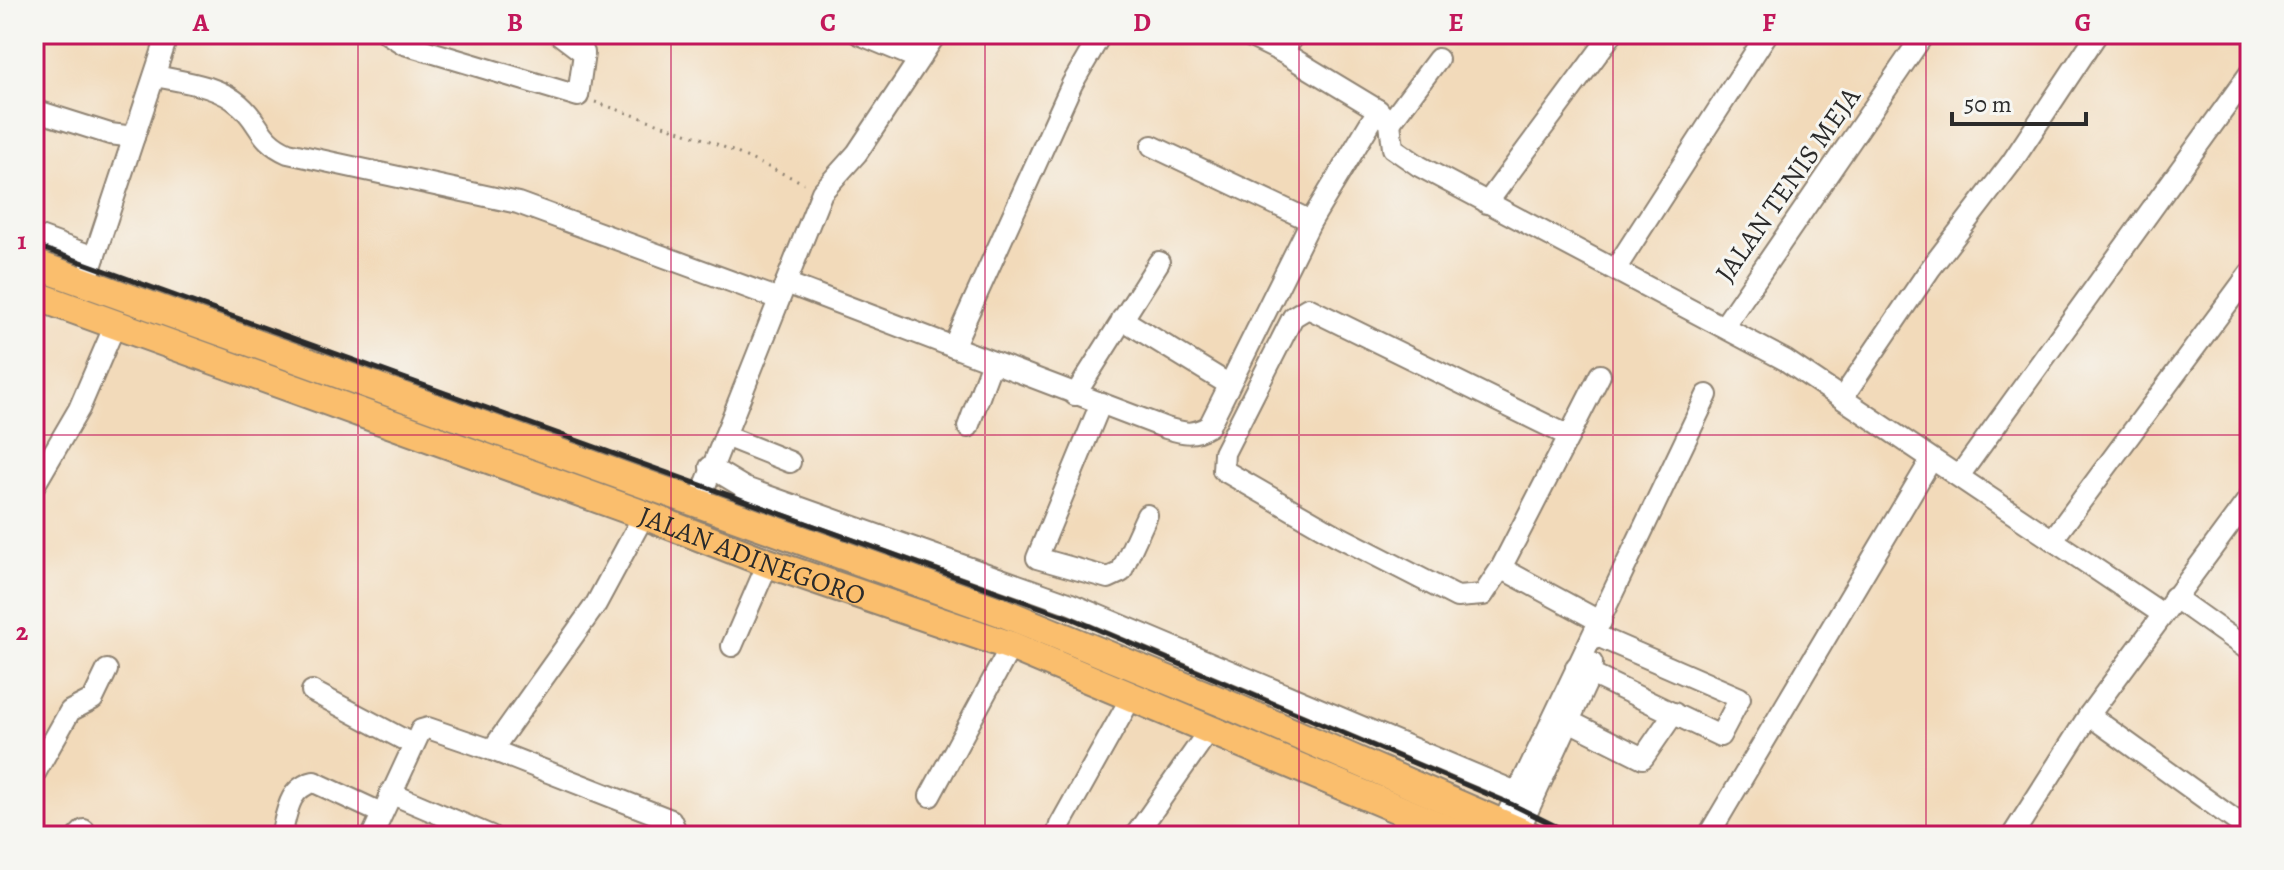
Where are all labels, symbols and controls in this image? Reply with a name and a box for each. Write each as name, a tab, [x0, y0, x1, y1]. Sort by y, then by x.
text: A	[192, 5, 210, 40]
text: B	[507, 5, 523, 40]
text: C	[820, 5, 836, 40]
text: D	[1133, 5, 1151, 40]
text: E	[1448, 5, 1464, 40]
text: F	[1762, 5, 1776, 40]
text: G	[2074, 5, 2092, 40]
scale bar	[1952, 76, 2086, 126]
street label: JALAN TENIS MEJA	[1706, 79, 1870, 290]
text: 50 m	[1964, 88, 2012, 120]
text: 1	[17, 223, 27, 258]
street label: JALAN ADINEGORO	[633, 497, 870, 615]
text: 2	[16, 614, 29, 649]

